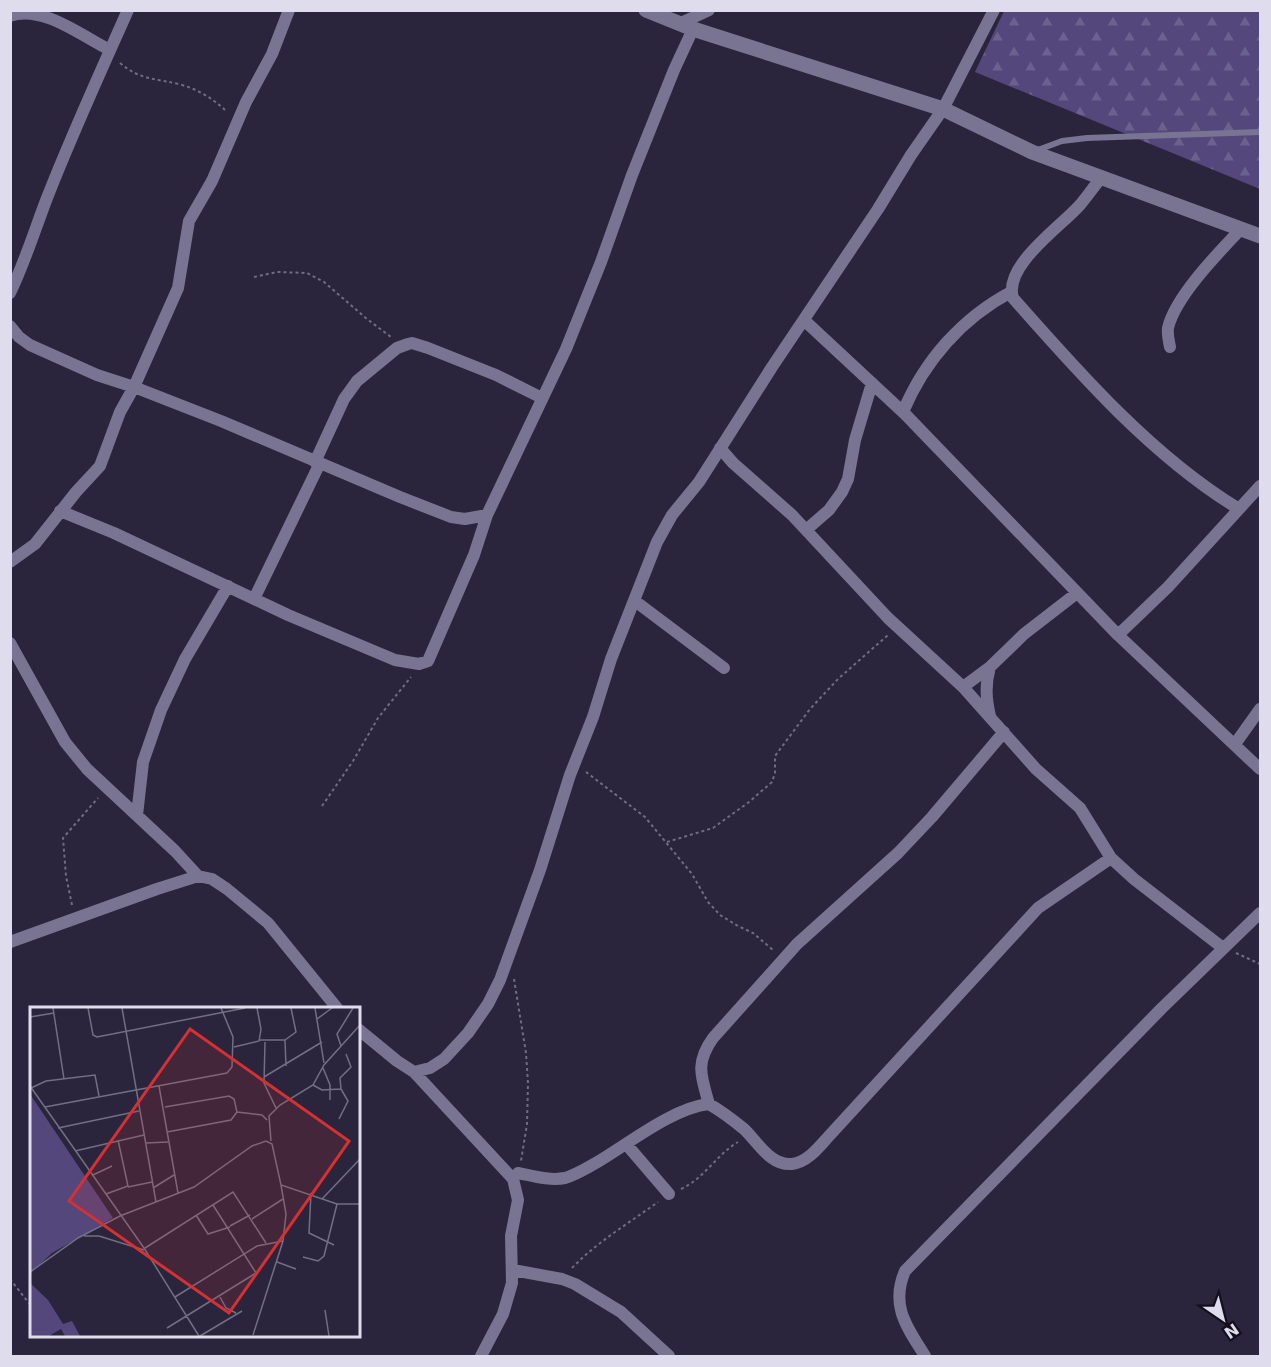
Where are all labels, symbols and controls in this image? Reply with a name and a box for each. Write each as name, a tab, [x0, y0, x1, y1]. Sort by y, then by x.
inset map	[30, 1007, 360, 1337]
north arrow	[1193, 1289, 1253, 1349]
text: N	[1220, 1319, 1242, 1342]

